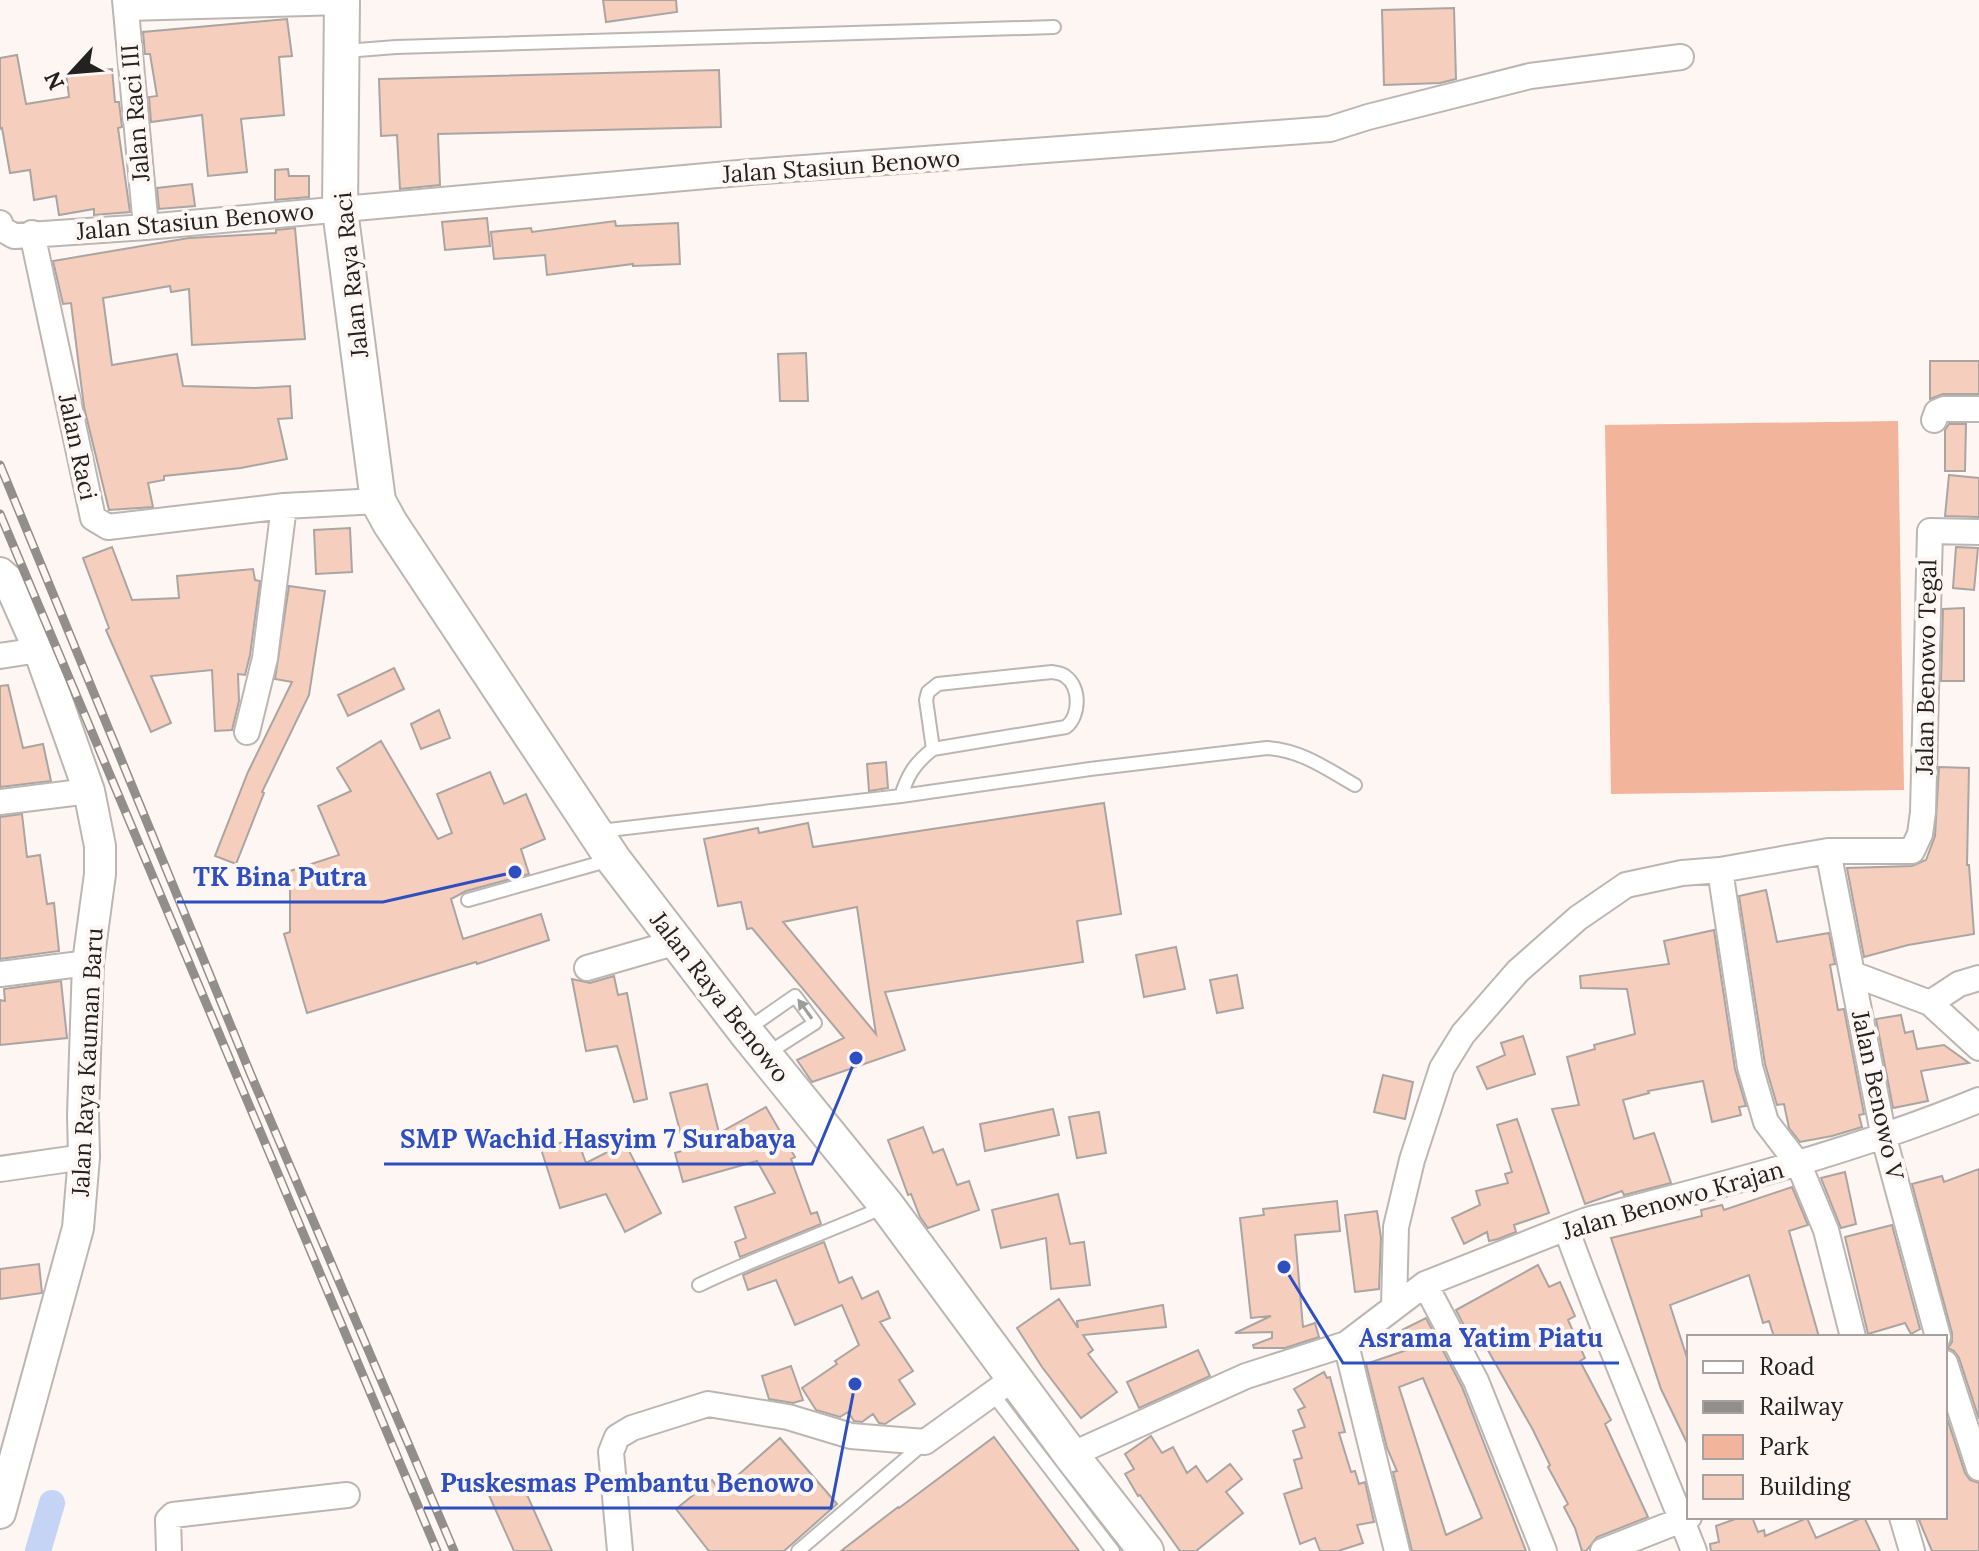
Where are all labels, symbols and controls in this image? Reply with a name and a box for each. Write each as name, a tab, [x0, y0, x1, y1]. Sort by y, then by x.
north arrow	[32, 32, 112, 112]
street label: Jalan Raci III	[114, 43, 157, 184]
text: N	[38, 67, 70, 95]
street label: Jalan Stasiun Benowo	[720, 142, 961, 190]
street label: Jalan Raya Raci	[327, 191, 375, 360]
street label: Jalan Stasiun Benowo	[74, 195, 315, 247]
street label: Jalan Raci	[51, 390, 104, 503]
street label: Jalan Benowo Tegal	[1909, 559, 1943, 776]
callout: TK Bina Putra	[177, 852, 383, 902]
text: TK Bina Putra	[193, 860, 367, 893]
street label: Jalan Raya Benowo	[643, 904, 796, 1089]
street label: Jalan Raya Kauman Baru	[64, 927, 110, 1198]
one-way arrow	[797, 998, 813, 1019]
street label: Jalan Benowo V	[1845, 1007, 1911, 1184]
callout: SMP Wachid Hasyim 7 Surabaya	[384, 1114, 812, 1164]
text: SMP Wachid Hasyim 7 Surabaya	[400, 1122, 796, 1155]
street label: Jalan Benowo Krajan	[1558, 1154, 1787, 1247]
callout: Asrama Yatim Piatu	[1343, 1313, 1619, 1363]
text: Asrama Yatim Piatu	[1359, 1321, 1603, 1354]
legend	[1687, 1335, 1947, 1519]
text: Road	[1759, 1351, 1815, 1382]
text: Railway	[1759, 1391, 1844, 1422]
text: Park	[1759, 1431, 1809, 1462]
callout: Puskesmas Pembantu Benowo	[424, 1458, 831, 1508]
text: Puskesmas Pembantu Benowo	[440, 1466, 814, 1499]
text: Building	[1759, 1471, 1851, 1502]

